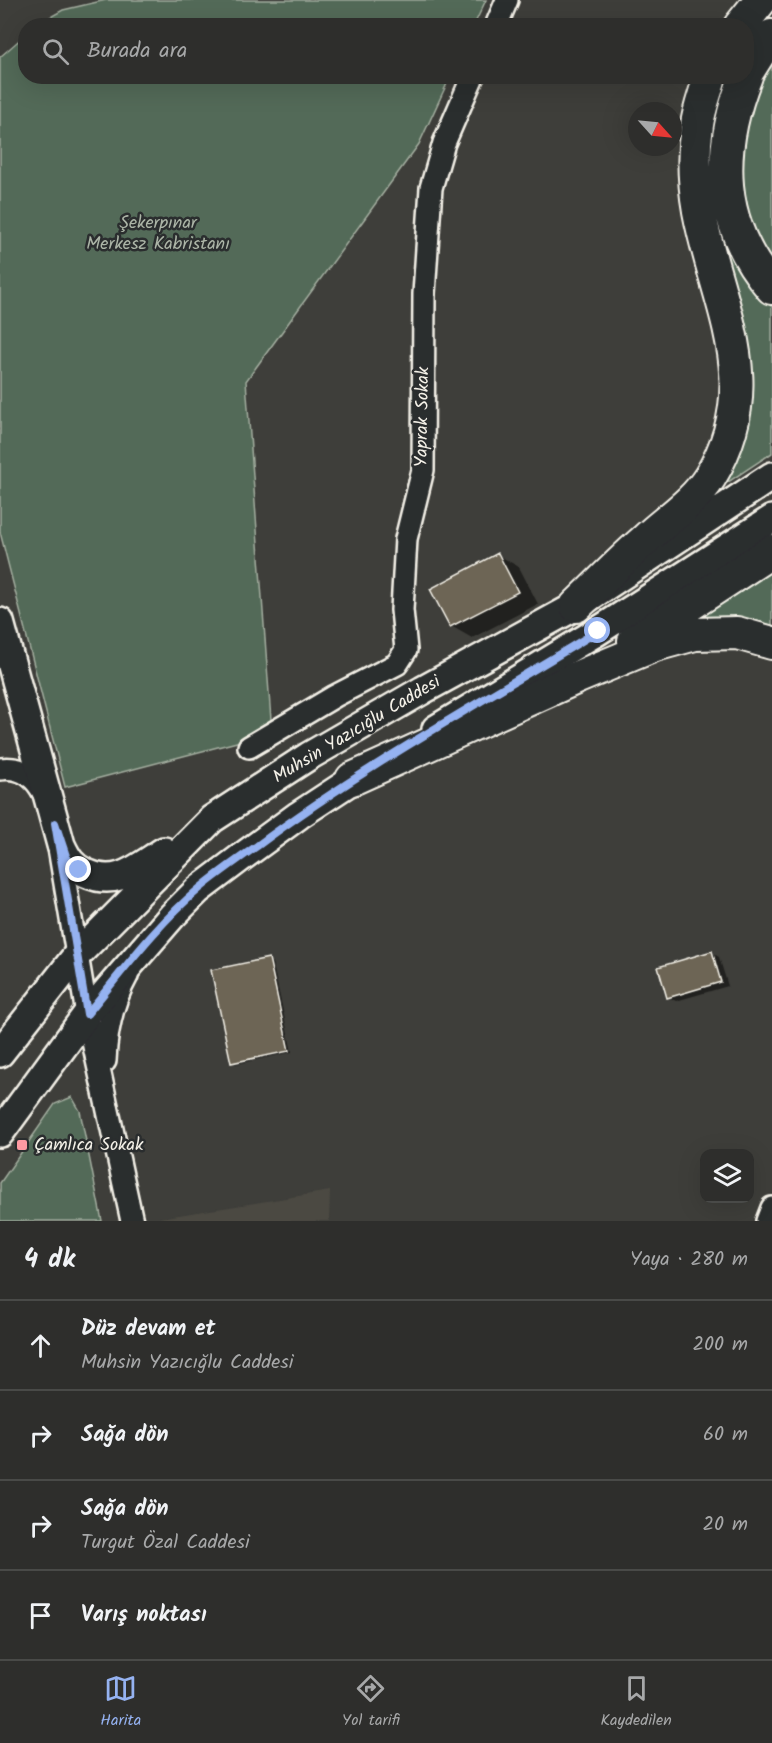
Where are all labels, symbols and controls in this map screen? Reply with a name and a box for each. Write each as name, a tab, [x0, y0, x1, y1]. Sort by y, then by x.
search box	[18, 18, 754, 84]
text: Burada ara	[87, 34, 187, 69]
icon: search	[39, 35, 72, 68]
north arrow	[628, 102, 682, 156]
park label: Şekerpınar Merkesz Kabristanı	[86, 209, 230, 259]
street label: Yaprak Sokak	[408, 366, 438, 467]
route start	[584, 617, 610, 643]
street label: Muhsin Yazıcığlu Caddesi	[268, 668, 447, 792]
route end	[65, 856, 91, 882]
place label: Çamlıca Sokak	[34, 1131, 144, 1160]
marker: Çamlıca Sokak	[15, 1138, 29, 1152]
map controls	[700, 1149, 754, 1203]
button: layers	[700, 1149, 754, 1203]
text: 4 dk	[24, 1239, 75, 1281]
text: Yaya · 280 m	[630, 1244, 748, 1276]
text: Düz devam et	[81, 1312, 215, 1347]
icon: ahead	[24, 1329, 57, 1362]
text: 200 m	[692, 1329, 748, 1361]
text: Muhsin Yazıcığlu Caddesi	[81, 1347, 294, 1379]
text: Sağa dön	[81, 1418, 168, 1453]
icon: right	[24, 1419, 57, 1452]
text: 60 m	[703, 1419, 748, 1451]
text: Sağa dön	[81, 1492, 168, 1527]
icon: right	[24, 1509, 57, 1542]
text: 20 m	[702, 1509, 748, 1541]
text: Turgut Özal Caddesi	[81, 1527, 250, 1559]
text: Varış noktası	[81, 1598, 207, 1633]
icon: arrive	[24, 1599, 57, 1632]
tab: Harita	[100, 1672, 141, 1733]
tab: Yol tarifi	[342, 1672, 400, 1733]
tab: Kaydedilen	[601, 1672, 672, 1733]

